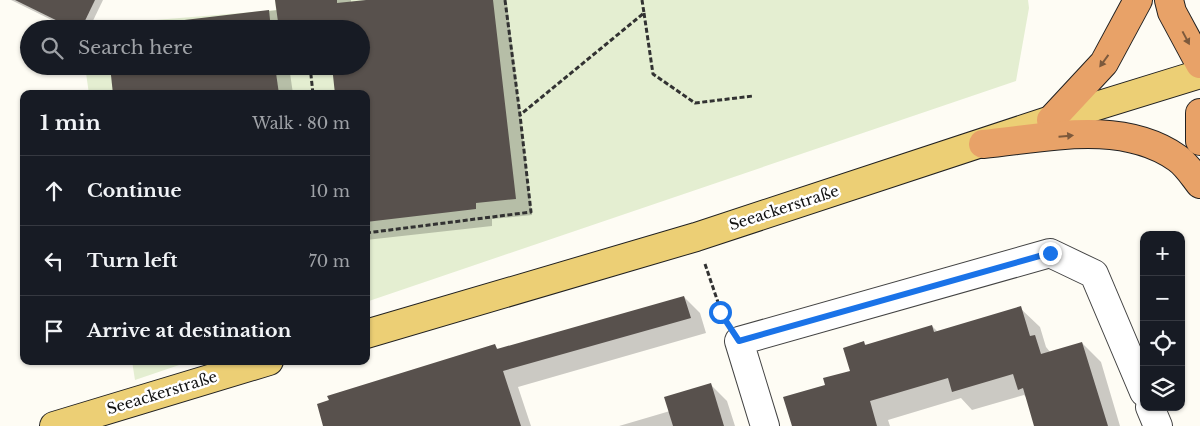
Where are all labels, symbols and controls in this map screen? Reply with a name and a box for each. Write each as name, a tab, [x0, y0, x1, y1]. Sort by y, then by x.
search box	[20, 20, 370, 75]
one-way arrow	[1182, 30, 1190, 45]
icon: search	[38, 34, 66, 62]
text: Search here	[78, 36, 193, 59]
one-way arrow	[1099, 54, 1109, 68]
text: 1 min	[40, 110, 101, 136]
text: Walk · 80 m	[252, 113, 350, 133]
one-way arrow	[1059, 132, 1075, 140]
icon: ahead	[40, 177, 68, 205]
text: Continue	[87, 179, 182, 202]
text: 10 m	[310, 181, 350, 201]
street label: Seeackerstraße	[726, 181, 841, 234]
map controls	[1140, 231, 1185, 411]
button: +	[1140, 231, 1185, 276]
route end	[1039, 242, 1062, 265]
icon: left	[40, 247, 68, 275]
text: Turn left	[87, 249, 178, 272]
text: 70 m	[309, 251, 350, 271]
button: −	[1140, 276, 1185, 321]
route start	[709, 301, 732, 324]
icon: arrive	[40, 317, 68, 345]
text: Arrive at destination	[87, 319, 291, 342]
button: locate	[1140, 321, 1185, 366]
button: layers	[1140, 366, 1185, 411]
street label: Seeackerstraße	[104, 367, 219, 418]

